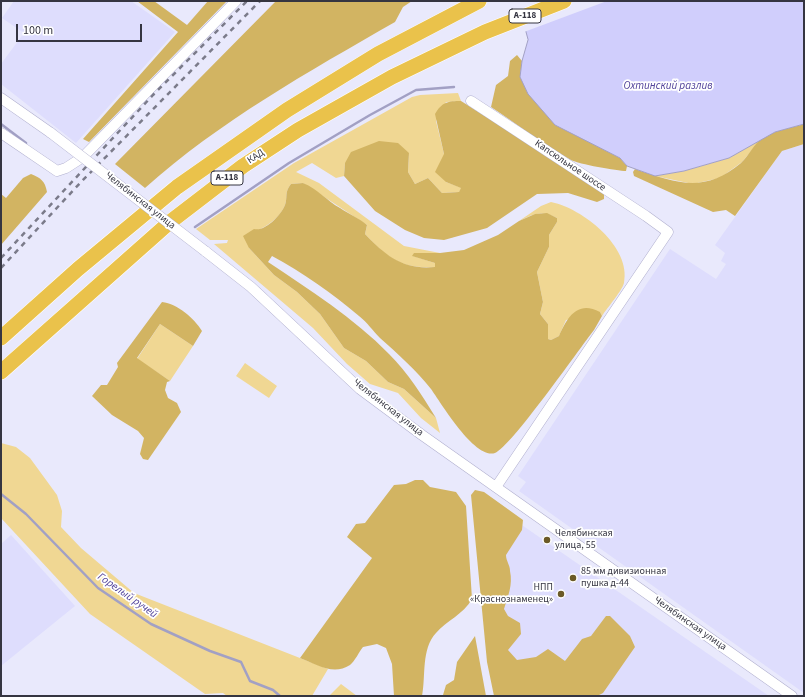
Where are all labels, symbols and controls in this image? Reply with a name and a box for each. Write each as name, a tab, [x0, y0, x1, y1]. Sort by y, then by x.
road number: А-118	[509, 9, 541, 23]
scale bar	[18, 16, 144, 42]
text: 100 m	[23, 22, 53, 39]
water label: Охтинский разлив	[624, 80, 712, 94]
street label: Капсюльное шоссе	[532, 138, 608, 194]
street label: КАД	[245, 147, 267, 167]
street label: Челябинская улица	[102, 170, 178, 232]
road number: А-118	[211, 171, 243, 185]
street label: Челябинская улица	[350, 377, 426, 439]
place label: Челябинская улица, 55	[555, 528, 613, 552]
marker: Челябинская улица, 55	[542, 535, 552, 545]
place label: 85 мм дивизионная пушка д-44	[581, 566, 666, 590]
water label: Горелый ручей	[95, 571, 159, 621]
marker: 85 мм дивизионная пушка д-44	[568, 573, 578, 583]
place label: НПП «Краснознаменец»	[470, 582, 553, 606]
marker: НПП «Краснознаменец»	[556, 589, 566, 599]
street label: Челябинская улица	[651, 594, 729, 654]

